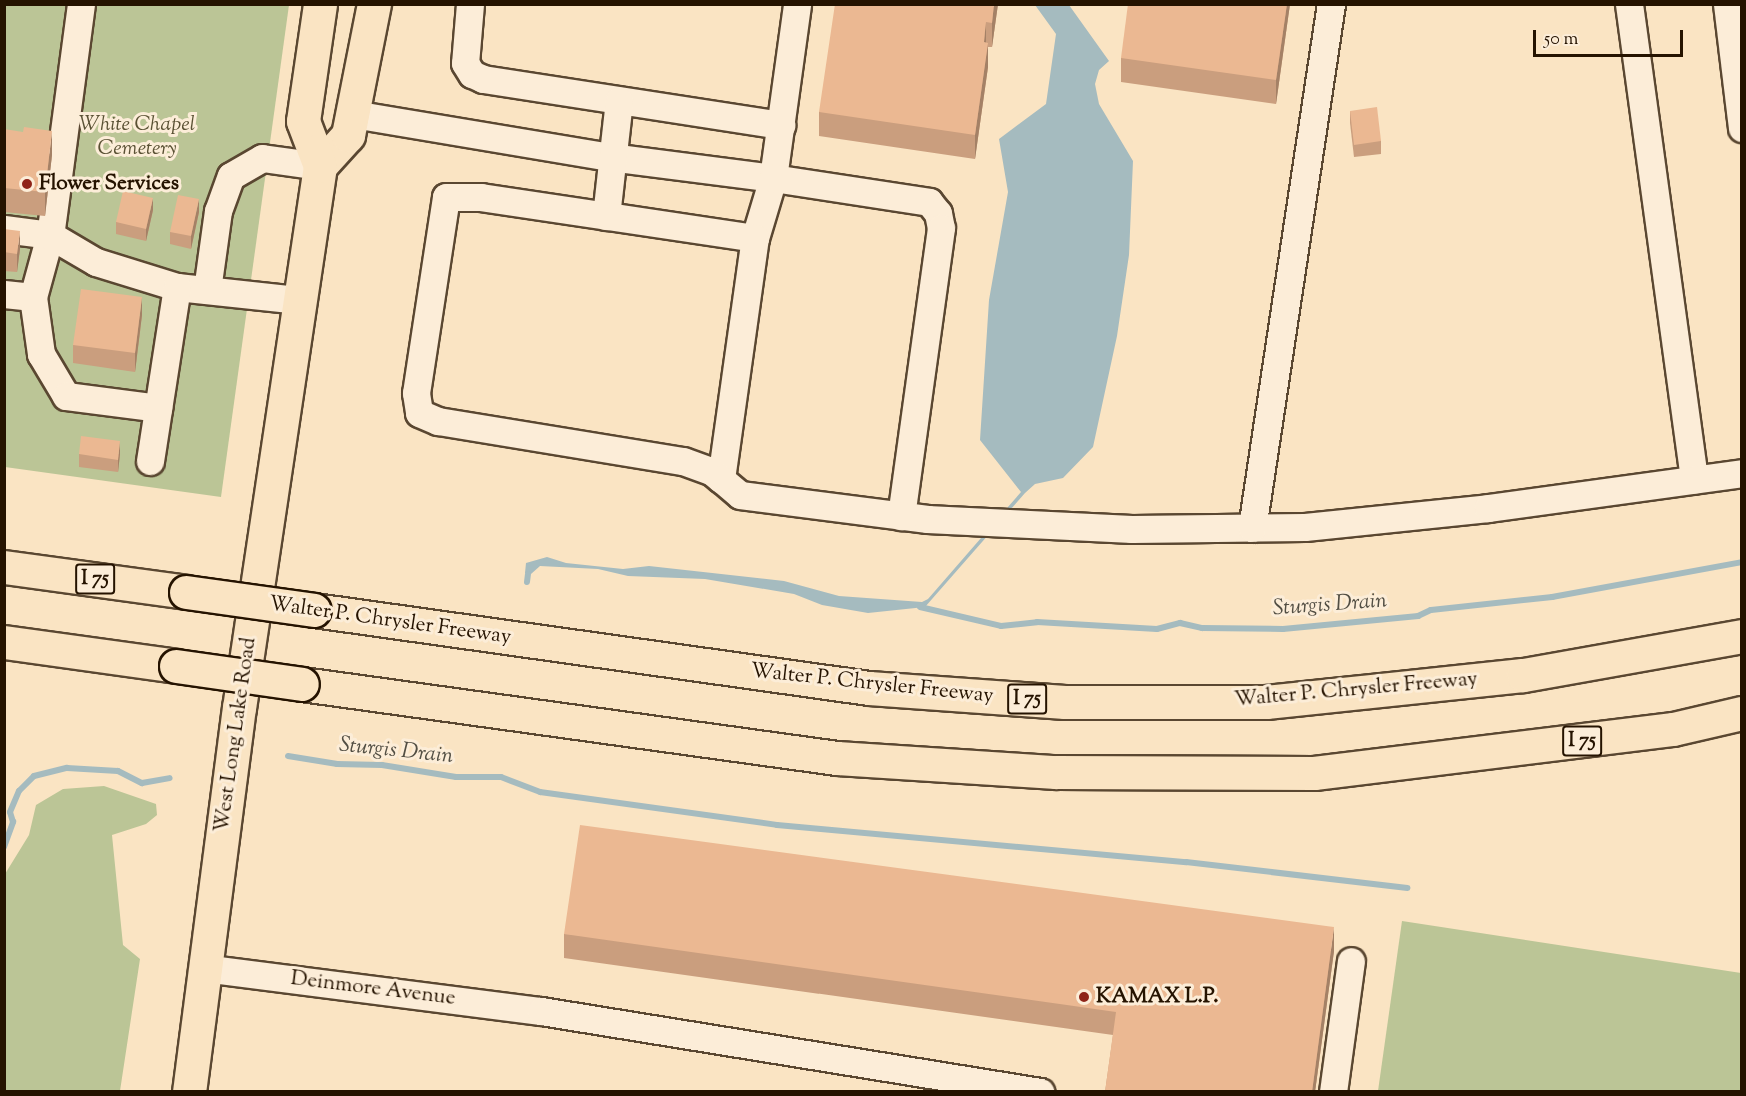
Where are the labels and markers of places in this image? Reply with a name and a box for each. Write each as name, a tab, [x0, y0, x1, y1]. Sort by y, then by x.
place label: Flower Services	[39, 171, 179, 197]
marker: Flower Services	[20, 177, 34, 191]
place label: KAMAX L.P.	[1096, 984, 1218, 1010]
marker: KAMAX L.P.	[1077, 990, 1091, 1004]

